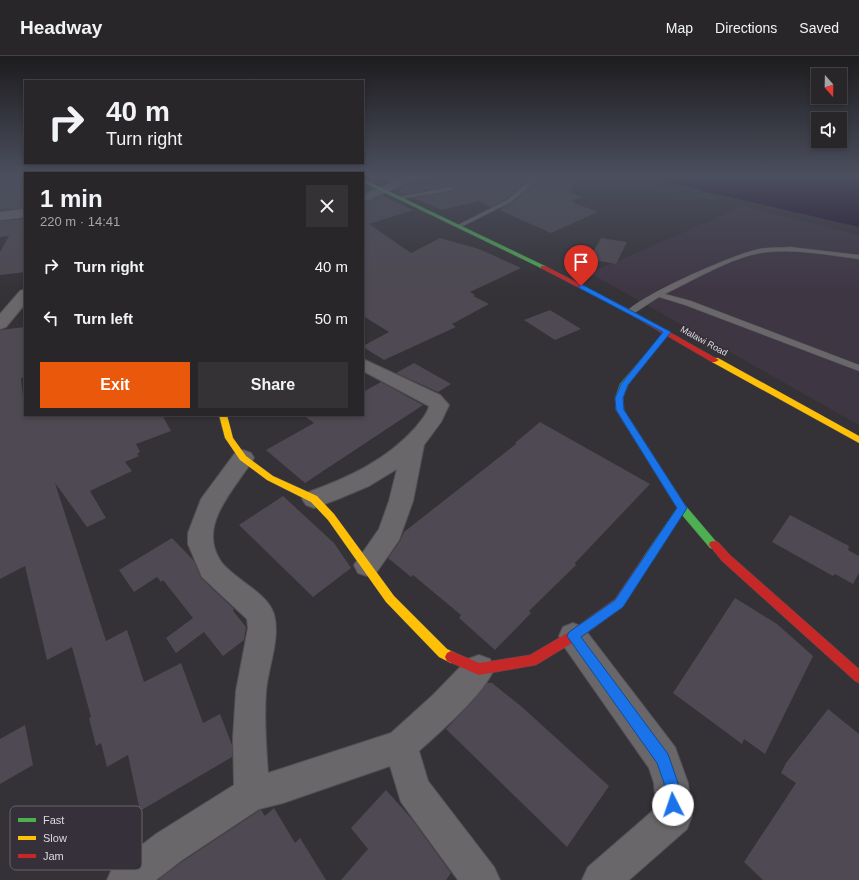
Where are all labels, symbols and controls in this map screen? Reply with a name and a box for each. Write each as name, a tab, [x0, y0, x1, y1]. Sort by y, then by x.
text: Headway	[20, 17, 102, 38]
text: Map	[666, 20, 693, 36]
text: Directions	[715, 20, 777, 36]
text: Saved	[799, 20, 839, 36]
north arrow	[811, 68, 847, 104]
map controls	[811, 68, 847, 148]
icon: right	[40, 96, 92, 148]
text: 40 m	[106, 96, 170, 127]
button: sound	[811, 112, 847, 148]
text: Turn right	[106, 129, 182, 149]
text: 1 min	[40, 185, 103, 212]
button: close	[306, 185, 348, 227]
text: 220 m · 14:41	[40, 214, 120, 229]
pin	[564, 245, 598, 286]
icon: arrive	[570, 251, 592, 273]
icon: right	[40, 255, 62, 277]
text: Turn right	[74, 258, 144, 275]
text: 40 m	[315, 258, 348, 275]
icon: left	[40, 307, 62, 329]
text: Turn left	[74, 310, 133, 327]
text: 50 m	[315, 310, 348, 327]
street label: Malawi Road	[679, 324, 729, 358]
button: Exit	[40, 362, 190, 408]
button: Share	[198, 362, 348, 408]
position arrow	[652, 784, 694, 826]
legend	[10, 806, 142, 870]
text: Fast	[43, 814, 64, 826]
text: Slow	[43, 832, 67, 844]
text: Jam	[43, 850, 64, 862]

